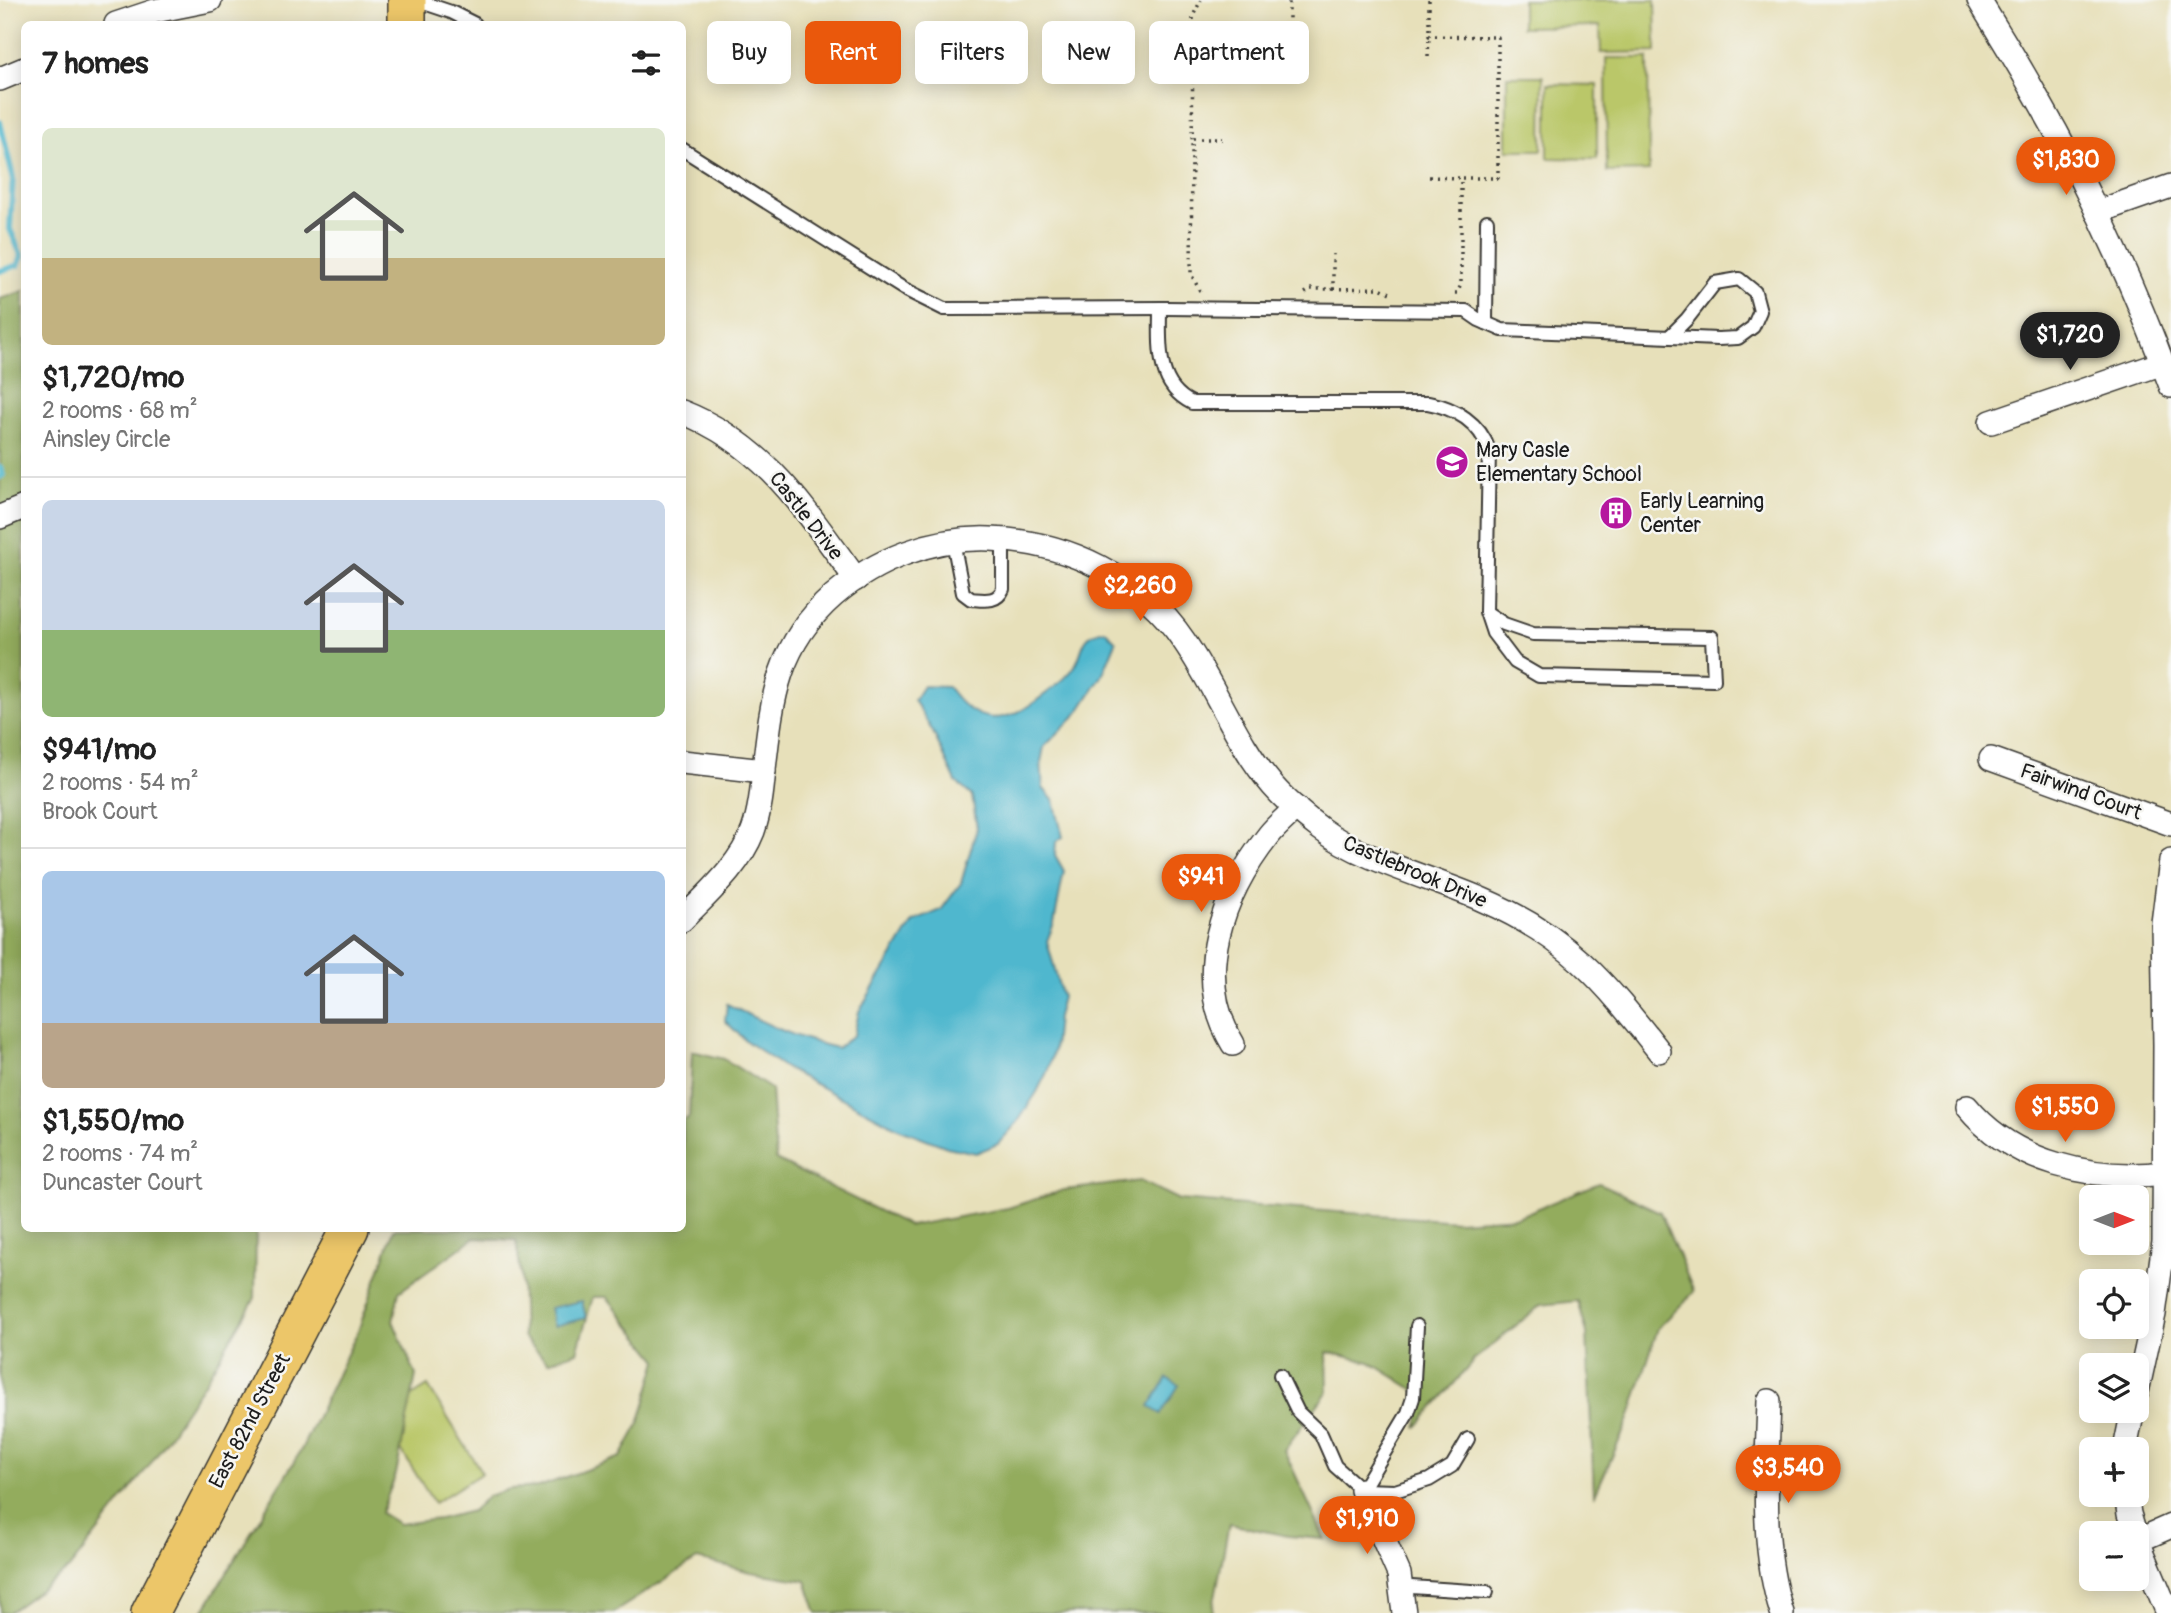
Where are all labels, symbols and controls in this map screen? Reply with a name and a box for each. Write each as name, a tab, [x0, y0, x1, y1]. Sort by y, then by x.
chip: Buy	[707, 21, 791, 84]
chip: Rent	[805, 21, 901, 84]
chip: Filters	[915, 21, 1028, 84]
chip: New	[1042, 21, 1135, 84]
chip: Apartment	[1149, 21, 1309, 84]
icon: filters	[627, 44, 665, 82]
text: 7 homes	[42, 45, 149, 82]
pin: $1,830	[2009, 138, 2123, 197]
text: $1,830	[2032, 145, 2100, 174]
icon: home	[291, 173, 417, 299]
pin: $1,720	[2013, 312, 2127, 372]
text: $1,720	[2036, 320, 2104, 349]
text: $1,720/mo	[42, 359, 184, 396]
text: 2 rooms · 68 m²	[42, 396, 198, 425]
text: Ainsley Circle	[42, 425, 170, 454]
place label: Mary Casle Elementary School	[1476, 437, 1642, 488]
school or university icon: Mary Casle Elementary School	[1433, 443, 1471, 481]
street label: Castle Drive	[763, 466, 849, 566]
place label: Early Learning Center	[1640, 488, 1764, 539]
building icon: Early Learning Center	[1597, 494, 1635, 532]
icon: home	[291, 545, 417, 671]
pin: $2,260	[1083, 564, 1197, 623]
text: $2,260	[1103, 571, 1177, 600]
text: $941/mo	[42, 731, 156, 768]
street label: Fairwind Court	[2016, 757, 2146, 827]
text: 2 rooms · 54 m²	[42, 768, 199, 797]
text: Brook Court	[42, 797, 158, 826]
street label: Castlebrook Drive	[1339, 829, 1492, 915]
pin: $941	[1160, 855, 1242, 914]
text: $941	[1178, 862, 1224, 891]
icon: home	[291, 916, 417, 1042]
pin: $1,550	[2008, 1084, 2122, 1144]
text: $1,550	[2031, 1092, 2099, 1121]
text: $1,550/mo	[42, 1102, 184, 1139]
text: 2 rooms · 74 m²	[42, 1139, 198, 1168]
text: Duncaster Court	[42, 1168, 203, 1197]
north arrow	[2079, 1185, 2149, 1255]
map controls	[2079, 1185, 2149, 1591]
button: locate	[2079, 1269, 2149, 1339]
street label: East 82nd Street	[203, 1348, 297, 1493]
button: layers	[2079, 1353, 2149, 1423]
button: +	[2079, 1437, 2149, 1507]
pin: $3,540	[1731, 1446, 1845, 1505]
text: $3,540	[1752, 1453, 1824, 1482]
pin: $1,910	[1310, 1496, 1424, 1556]
text: $1,910	[1335, 1504, 1399, 1533]
button: −	[2079, 1521, 2149, 1591]

